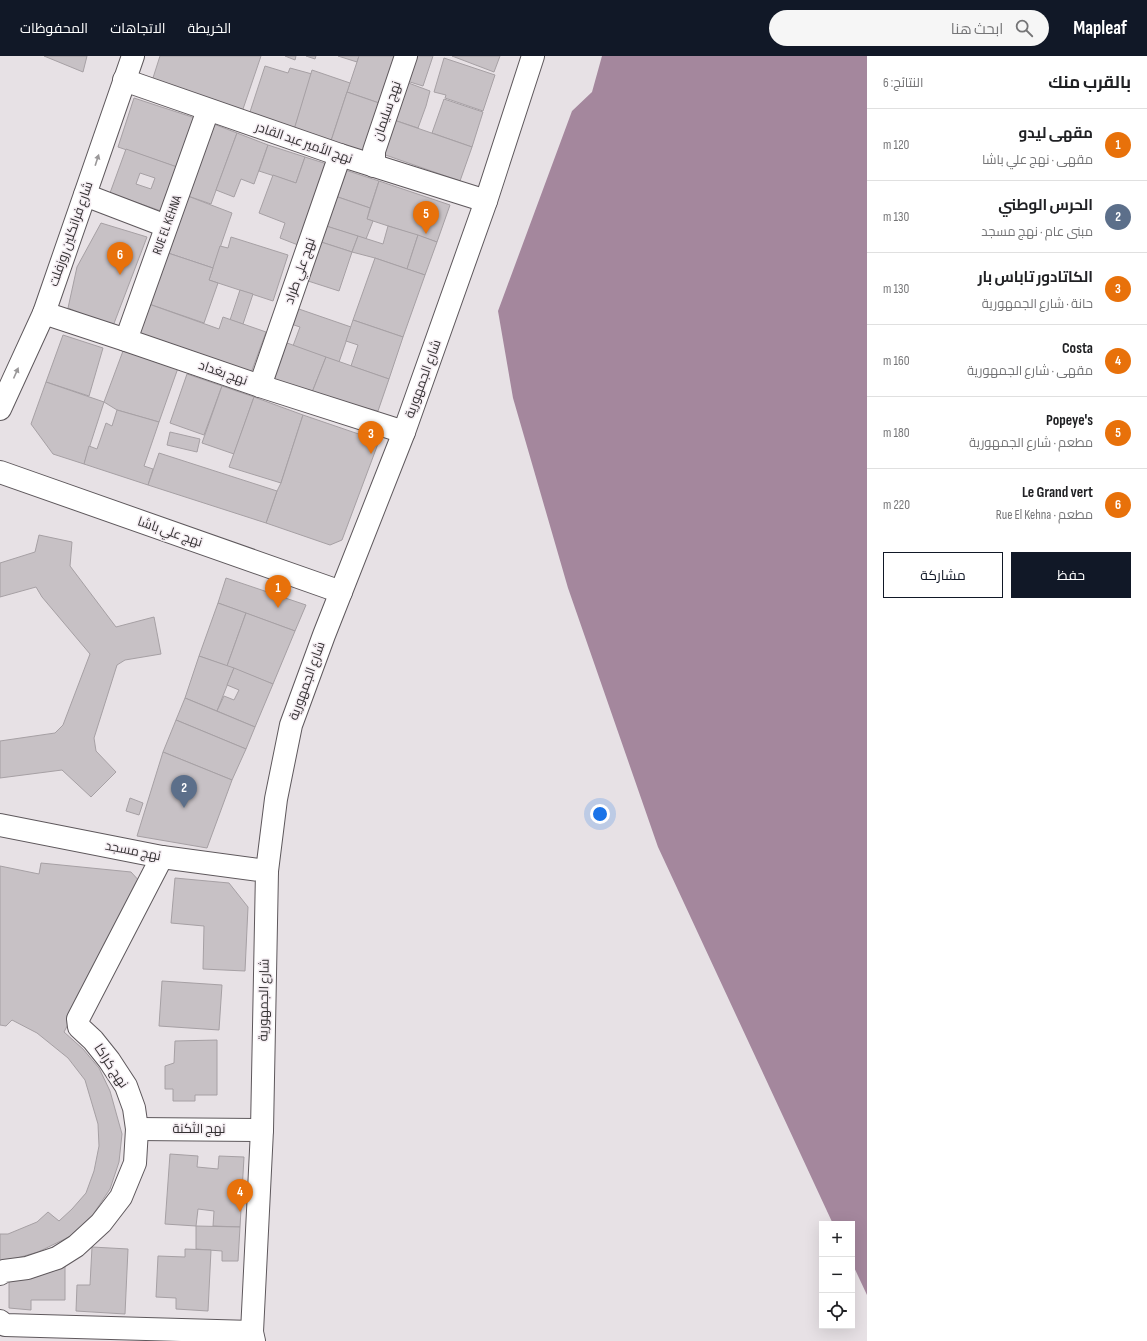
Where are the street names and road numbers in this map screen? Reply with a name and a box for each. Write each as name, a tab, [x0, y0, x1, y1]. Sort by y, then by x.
street label: نهج سليمان	[369, 79, 405, 143]
street label: نهج الأمير عبد القادر	[252, 119, 355, 167]
street label: شارع فرانكلين روزفلت	[46, 179, 96, 289]
street label: RUE EL KEHNA	[149, 193, 185, 257]
street label: نهج علي طراد	[281, 236, 321, 307]
street label: شارع الجمهورية	[401, 338, 445, 420]
street label: نهج بغداد	[196, 357, 250, 389]
street label: نهج علي باشا	[135, 513, 205, 552]
street label: شارع الجمهورية	[285, 640, 329, 722]
street label: نهج مسجد	[104, 838, 162, 864]
street label: شارع الجمهورية	[255, 959, 273, 1041]
street label: نهج كراكا	[90, 1041, 132, 1091]
street label: نهج الثكنة	[172, 1121, 226, 1137]

